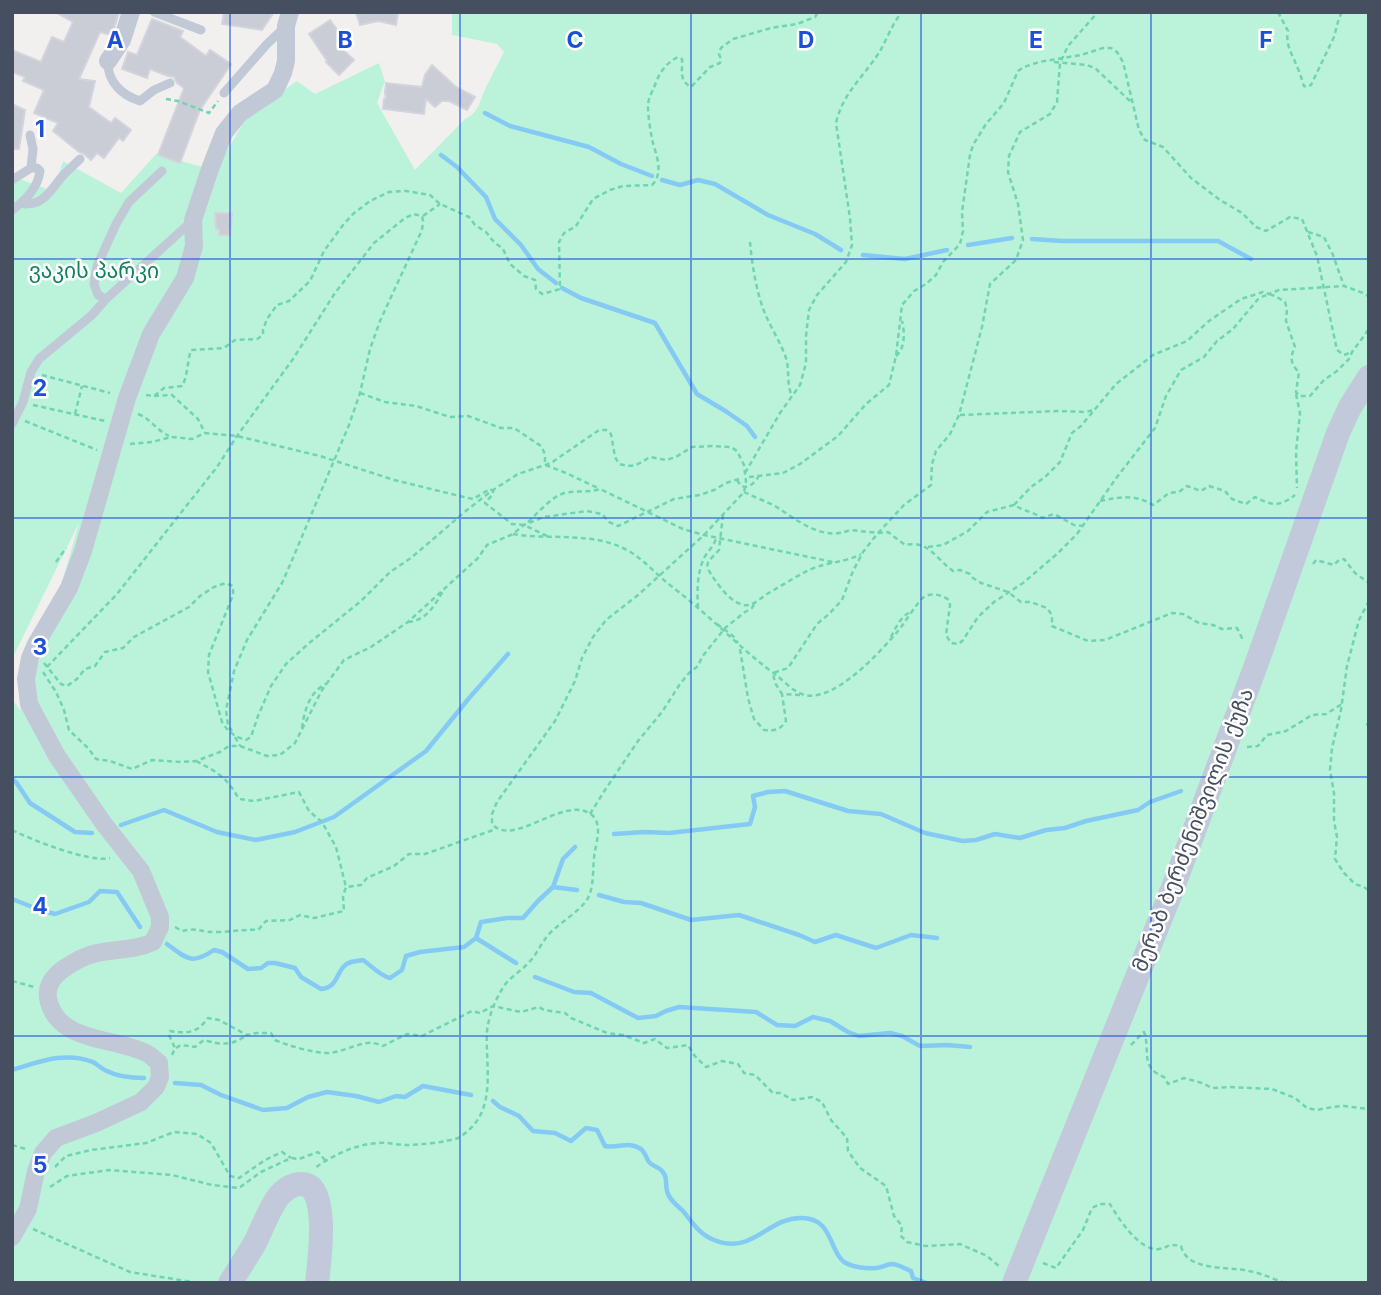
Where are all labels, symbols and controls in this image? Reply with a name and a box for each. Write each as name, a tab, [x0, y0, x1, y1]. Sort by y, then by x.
text: A	[106, 26, 124, 54]
text: B	[337, 26, 353, 54]
text: C	[566, 26, 584, 54]
text: D	[798, 26, 814, 54]
text: E	[1029, 26, 1043, 54]
text: F	[1259, 26, 1273, 54]
text: 1	[35, 115, 45, 143]
park label: ვაკის პარკი	[29, 258, 159, 283]
text: 2	[33, 374, 47, 402]
text: 3	[33, 633, 47, 661]
street label: მერაბ ბერძენიშვილის ქუჩა	[1127, 685, 1259, 975]
text: 4	[32, 892, 48, 920]
text: 5	[33, 1151, 47, 1179]

